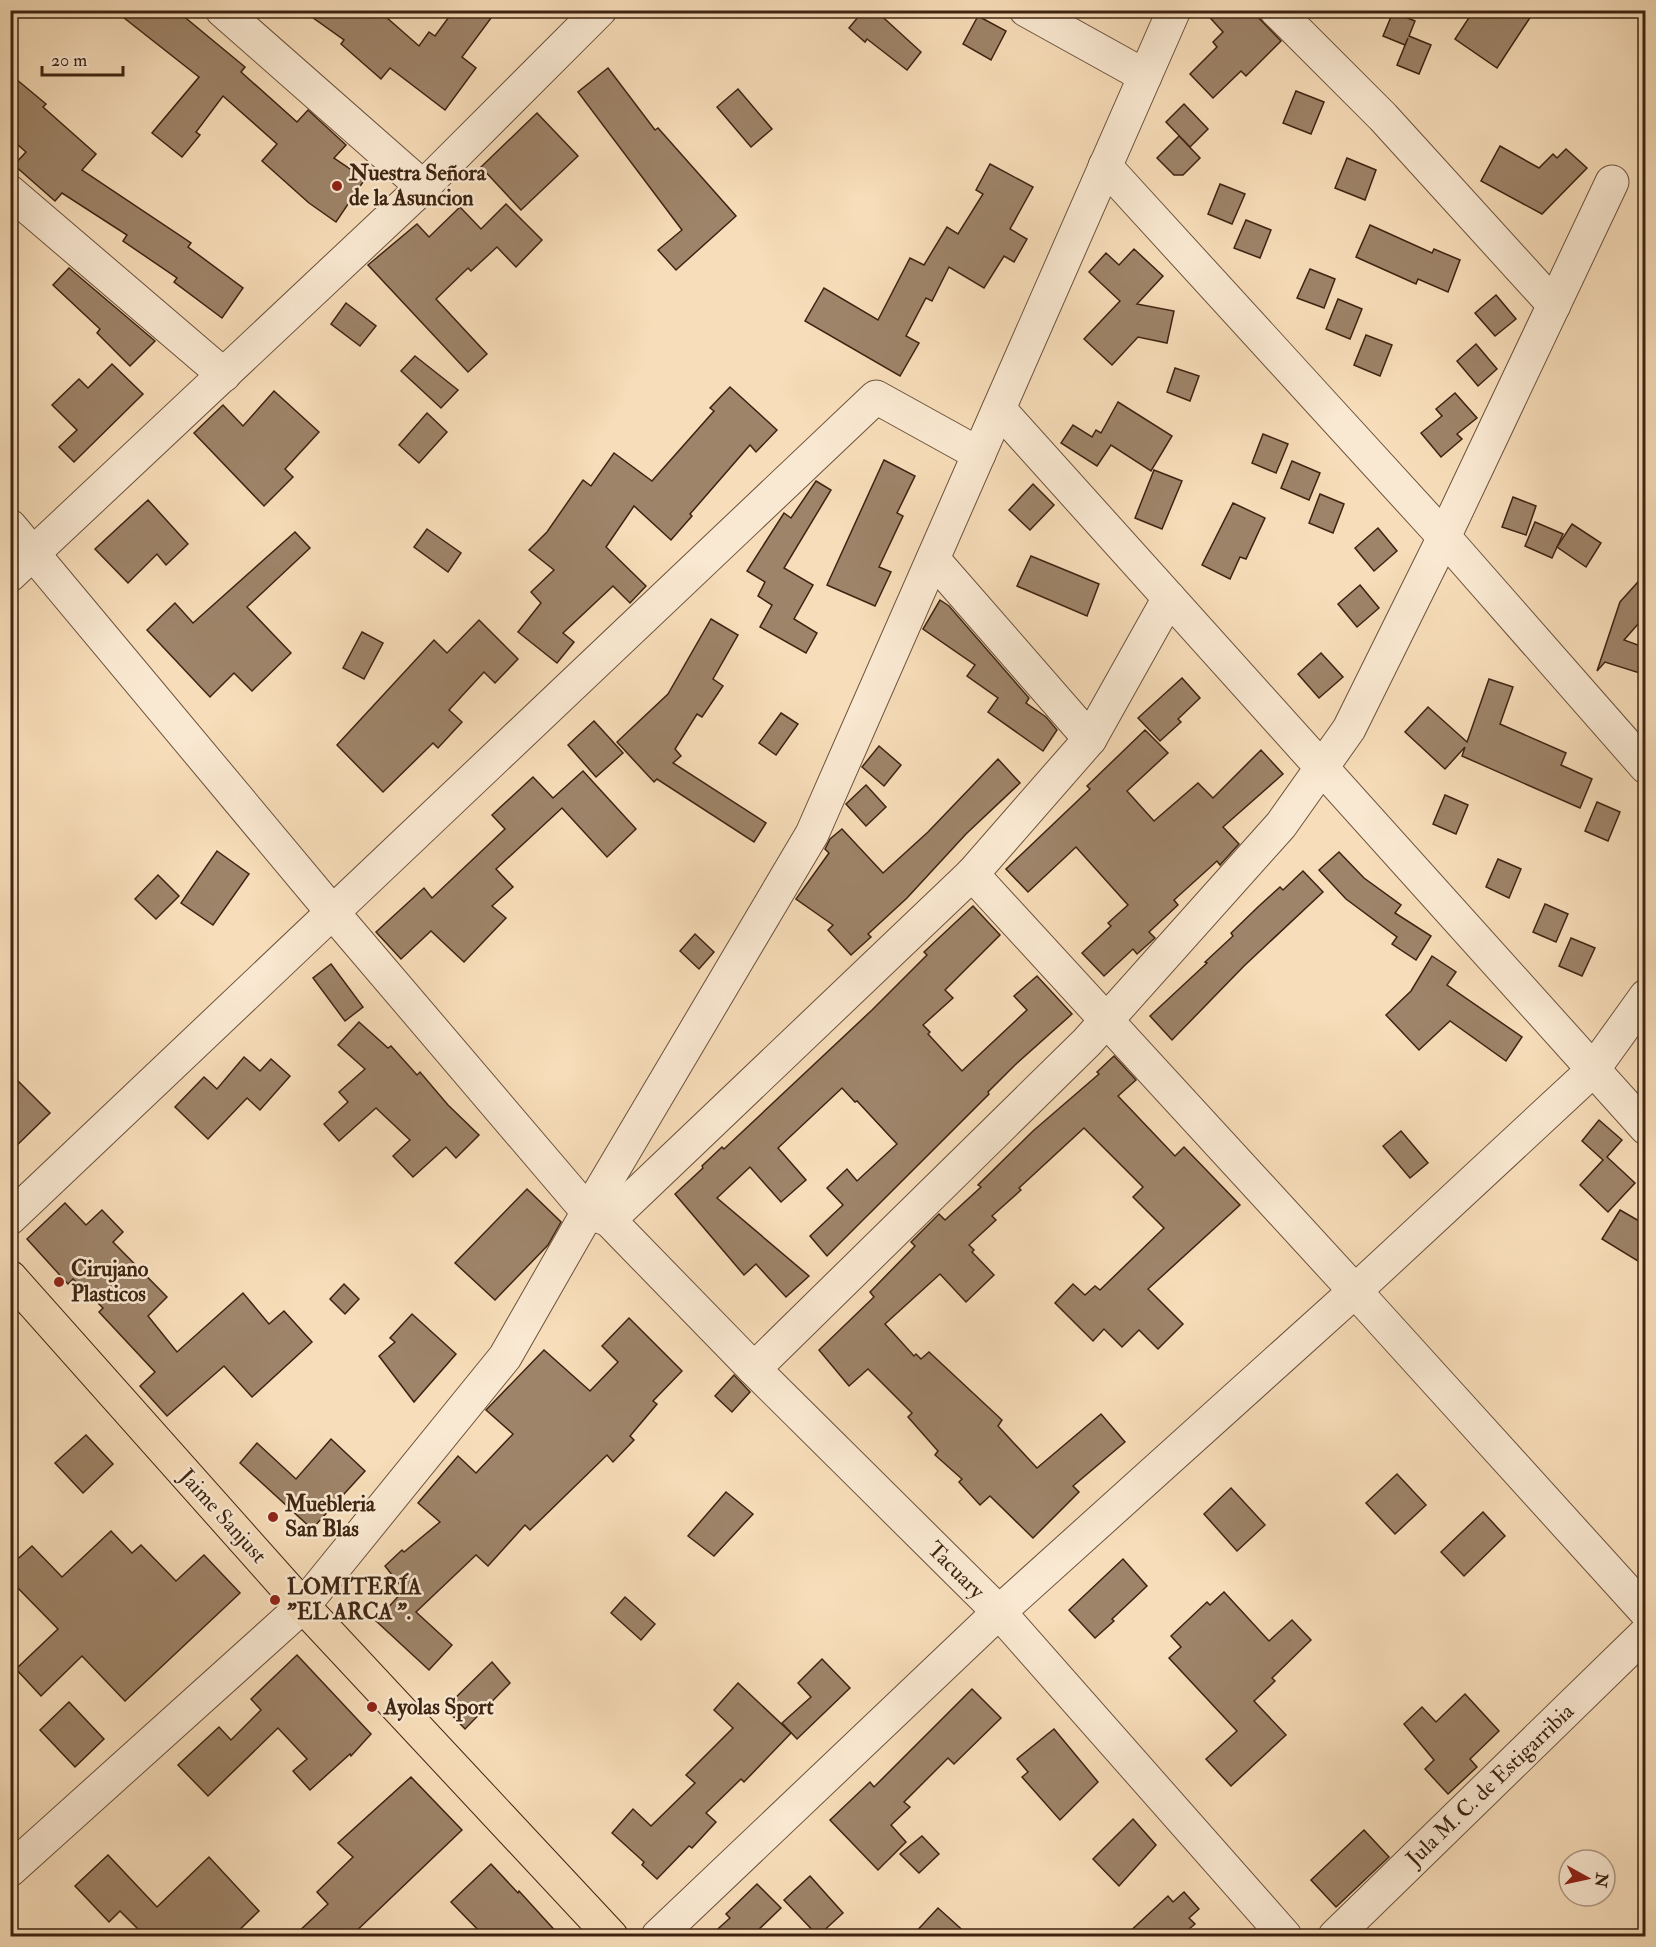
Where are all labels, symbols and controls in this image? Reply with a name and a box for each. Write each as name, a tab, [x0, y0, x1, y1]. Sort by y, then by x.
scale bar	[42, 39, 123, 77]
text: 20 m	[51, 49, 87, 72]
place label: Nuestra Señora de la Asuncion	[348, 159, 487, 212]
marker: Nuestra Señora de la Asuncion	[330, 179, 344, 193]
place label: Cirujano Plasticos	[71, 1255, 149, 1308]
marker: Cirujano Plasticos	[52, 1275, 66, 1289]
street label: Jaime Sanjust	[172, 1462, 273, 1569]
place label: Muebleria San Blas	[284, 1490, 376, 1543]
marker: Muebleria San Blas	[266, 1510, 280, 1524]
street label: Tacuary	[921, 1535, 991, 1605]
place label: LOMITERÍA "EL ARCA ".	[287, 1572, 423, 1626]
marker: LOMITERÍA "EL ARCA ".	[268, 1593, 282, 1607]
place label: Ayolas Sport	[383, 1693, 495, 1722]
street label: Jula M. C. de Estigarribia	[1399, 1697, 1581, 1873]
marker: Ayolas Sport	[365, 1700, 379, 1714]
north arrow	[1557, 1848, 1617, 1908]
text: N	[1590, 1870, 1612, 1889]

